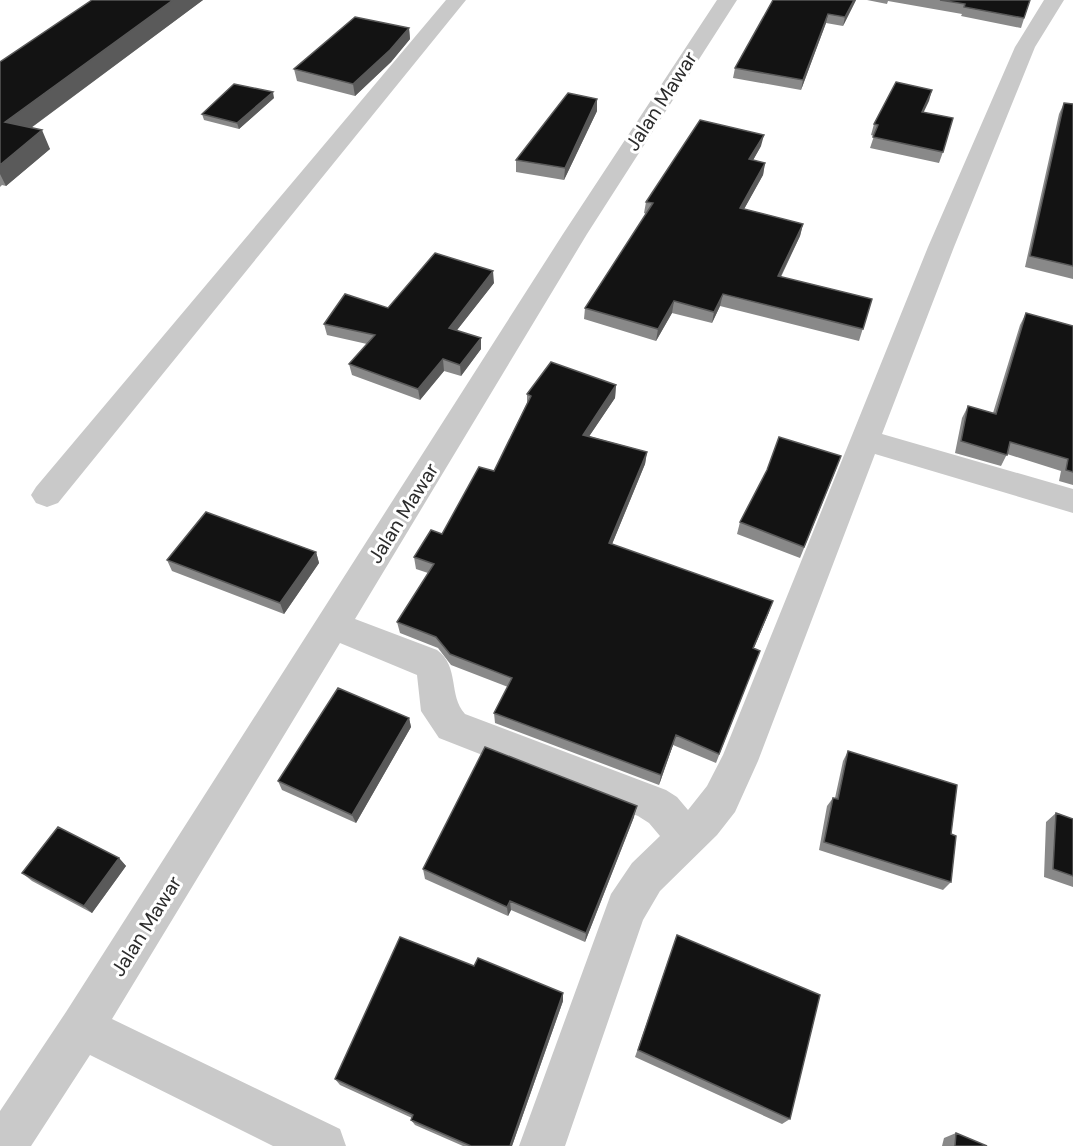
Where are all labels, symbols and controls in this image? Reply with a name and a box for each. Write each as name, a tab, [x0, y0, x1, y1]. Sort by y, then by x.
street label: Jalan Mawar	[619, 46, 703, 156]
street label: Jalan Mawar	[362, 458, 444, 568]
street label: Jalan Mawar	[105, 871, 187, 981]

